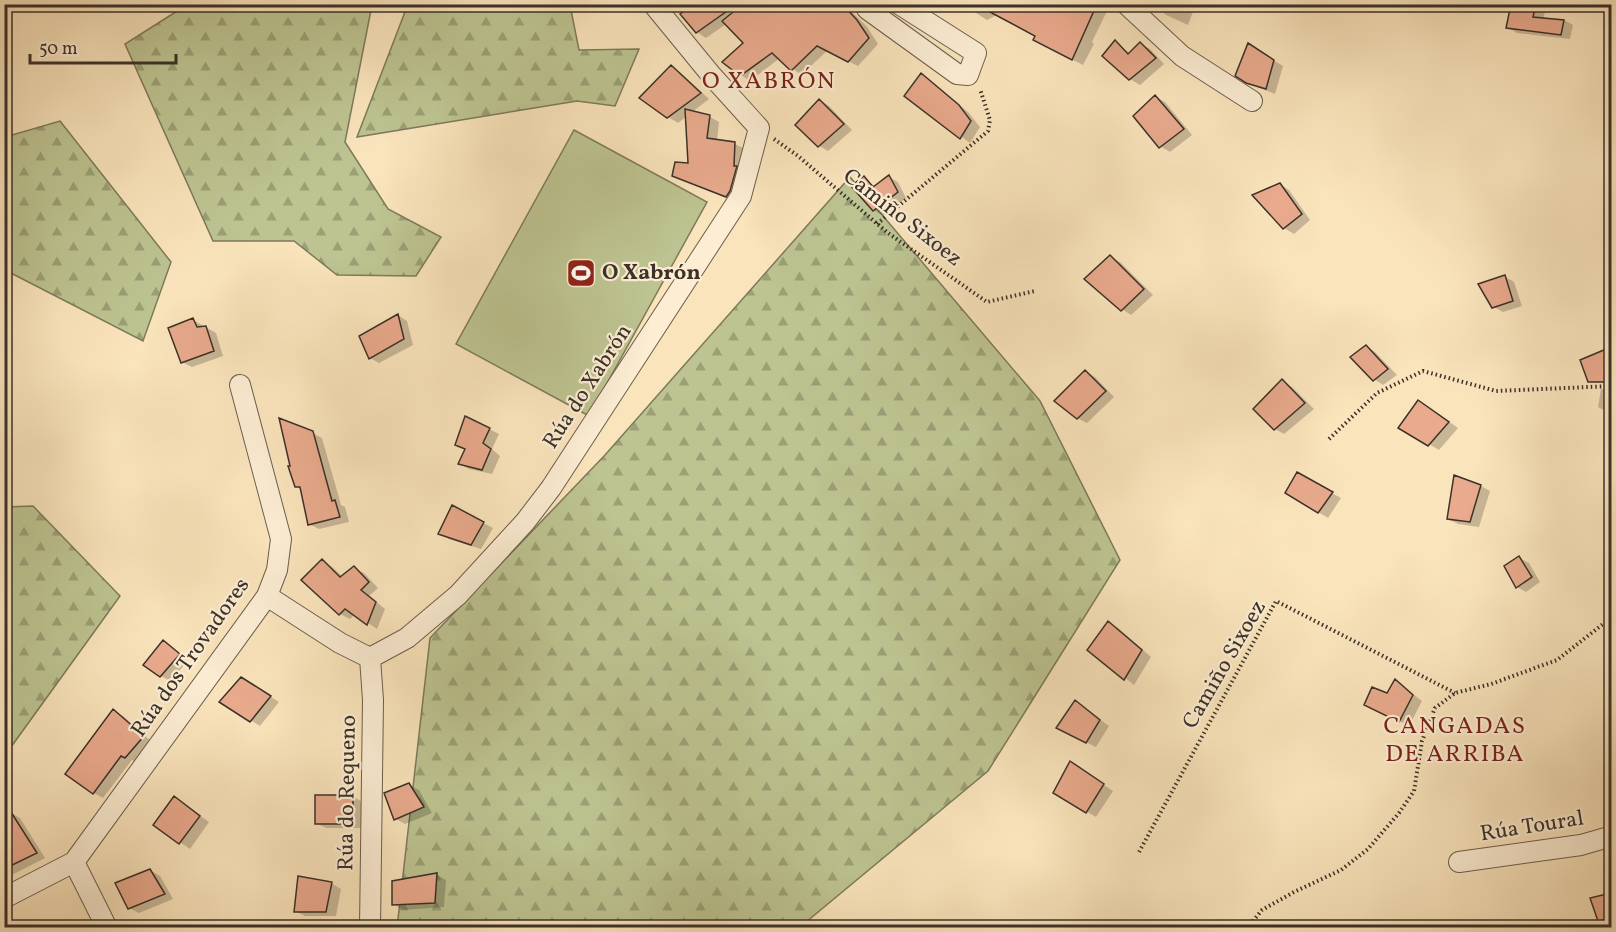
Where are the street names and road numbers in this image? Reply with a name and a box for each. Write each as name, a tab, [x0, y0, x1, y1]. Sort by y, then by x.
street label: Camiño Sixoez	[836, 162, 968, 274]
street label: Rúa do Xabrón	[536, 319, 640, 455]
street label: Rúa dos Trovadores	[124, 572, 258, 744]
street label: Camiño Sixoez	[1176, 595, 1274, 735]
street label: Rúa do Requeno	[331, 715, 365, 871]
street label: Rúa Toural	[1478, 804, 1586, 850]

